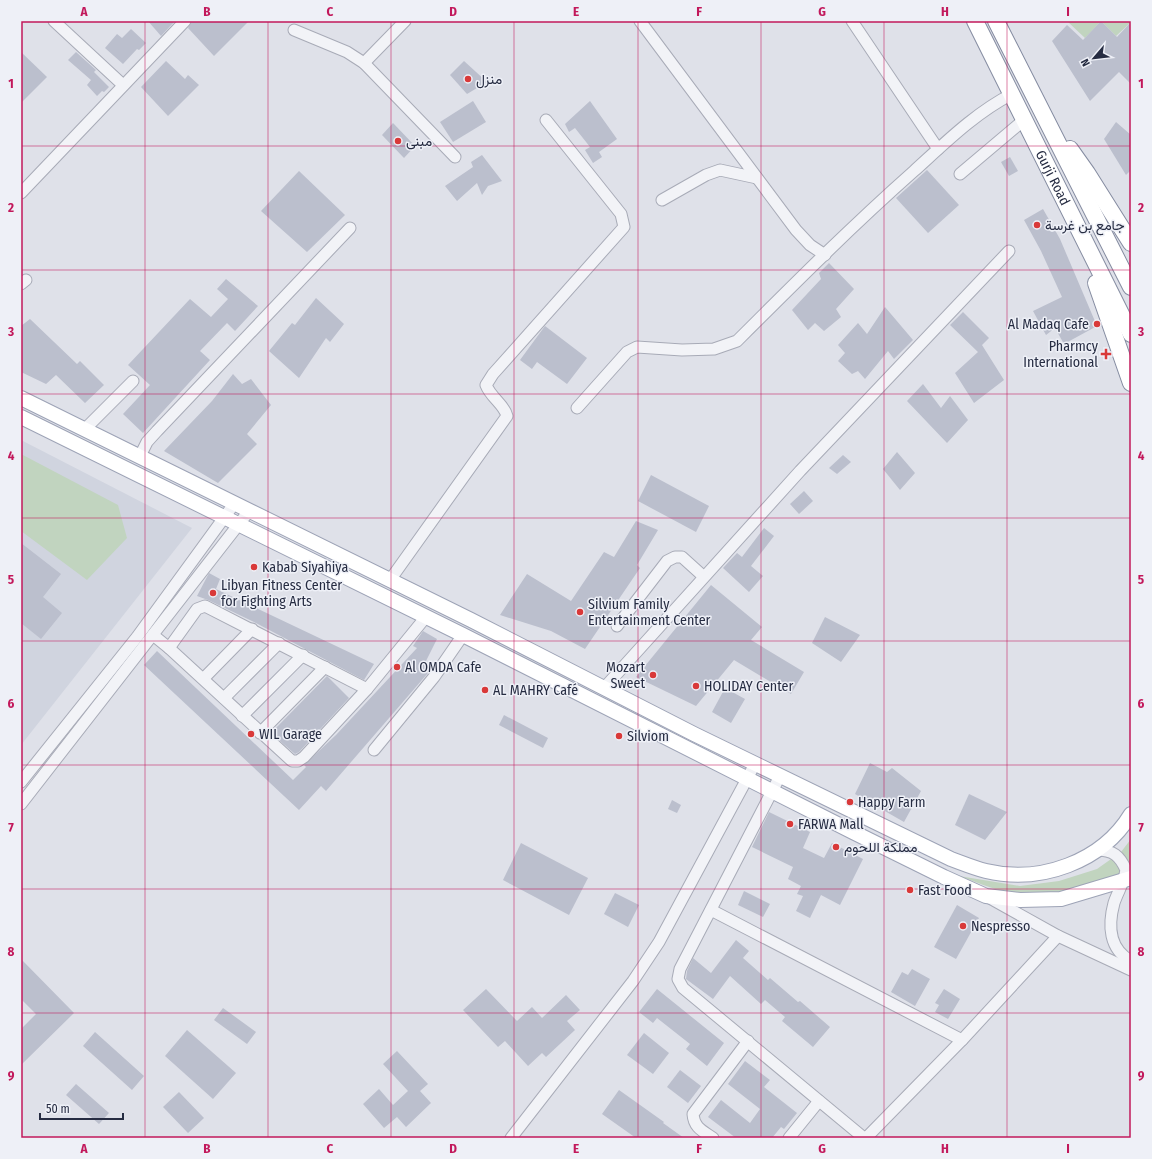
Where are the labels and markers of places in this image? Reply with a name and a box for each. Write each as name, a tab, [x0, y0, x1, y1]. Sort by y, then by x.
place label: منزل	[476, 71, 502, 89]
marker: منزل	[463, 74, 473, 84]
place label: مبنى	[406, 133, 432, 150]
marker: مبنى	[393, 136, 403, 146]
place label: جامع بن غرسة	[1045, 217, 1125, 236]
marker: جامع بن غرسة	[1032, 220, 1042, 230]
place label: Al Madaq Cafe	[1008, 316, 1089, 333]
marker: Al Madaq Cafe	[1092, 319, 1102, 329]
place label: Pharmcy International	[1023, 338, 1099, 371]
marker: Pharmcy International	[1101, 349, 1111, 359]
place label: Kabab Siyahiya	[262, 559, 348, 576]
marker: Kabab Siyahiya	[249, 562, 259, 572]
place label: Libyan Fitness Center for Fighting Arts	[221, 577, 342, 610]
marker: Libyan Fitness Center for Fighting Arts	[208, 588, 218, 598]
place label: Silvium Family Entertainment Center	[588, 596, 711, 629]
marker: Silvium Family Entertainment Center	[575, 607, 585, 617]
place label: Al OMDA Cafe	[405, 659, 482, 676]
place label: Mozart Sweet	[606, 659, 645, 692]
marker: Al OMDA Cafe	[392, 662, 402, 672]
marker: Mozart Sweet	[648, 670, 658, 680]
place label: HOLIDAY Center	[704, 678, 793, 695]
marker: HOLIDAY Center	[691, 681, 701, 691]
place label: AL MAHRY Café	[493, 682, 578, 699]
marker: AL MAHRY Café	[480, 685, 490, 695]
place label: WIL Garage	[259, 726, 322, 743]
place label: Silviom	[627, 728, 669, 745]
marker: WIL Garage	[246, 729, 256, 739]
marker: Silviom	[614, 731, 624, 741]
place label: Happy Farm	[858, 794, 926, 811]
marker: Happy Farm	[845, 797, 855, 807]
place label: FARWA Mall	[798, 816, 864, 833]
marker: FARWA Mall	[785, 819, 795, 829]
place label: مملكة اللحوم	[844, 839, 917, 856]
marker: مملكة اللحوم	[831, 842, 841, 852]
place label: Fast Food	[918, 882, 972, 899]
marker: Fast Food	[905, 885, 915, 895]
place label: Nespresso	[971, 918, 1030, 935]
marker: Nespresso	[958, 921, 968, 931]

